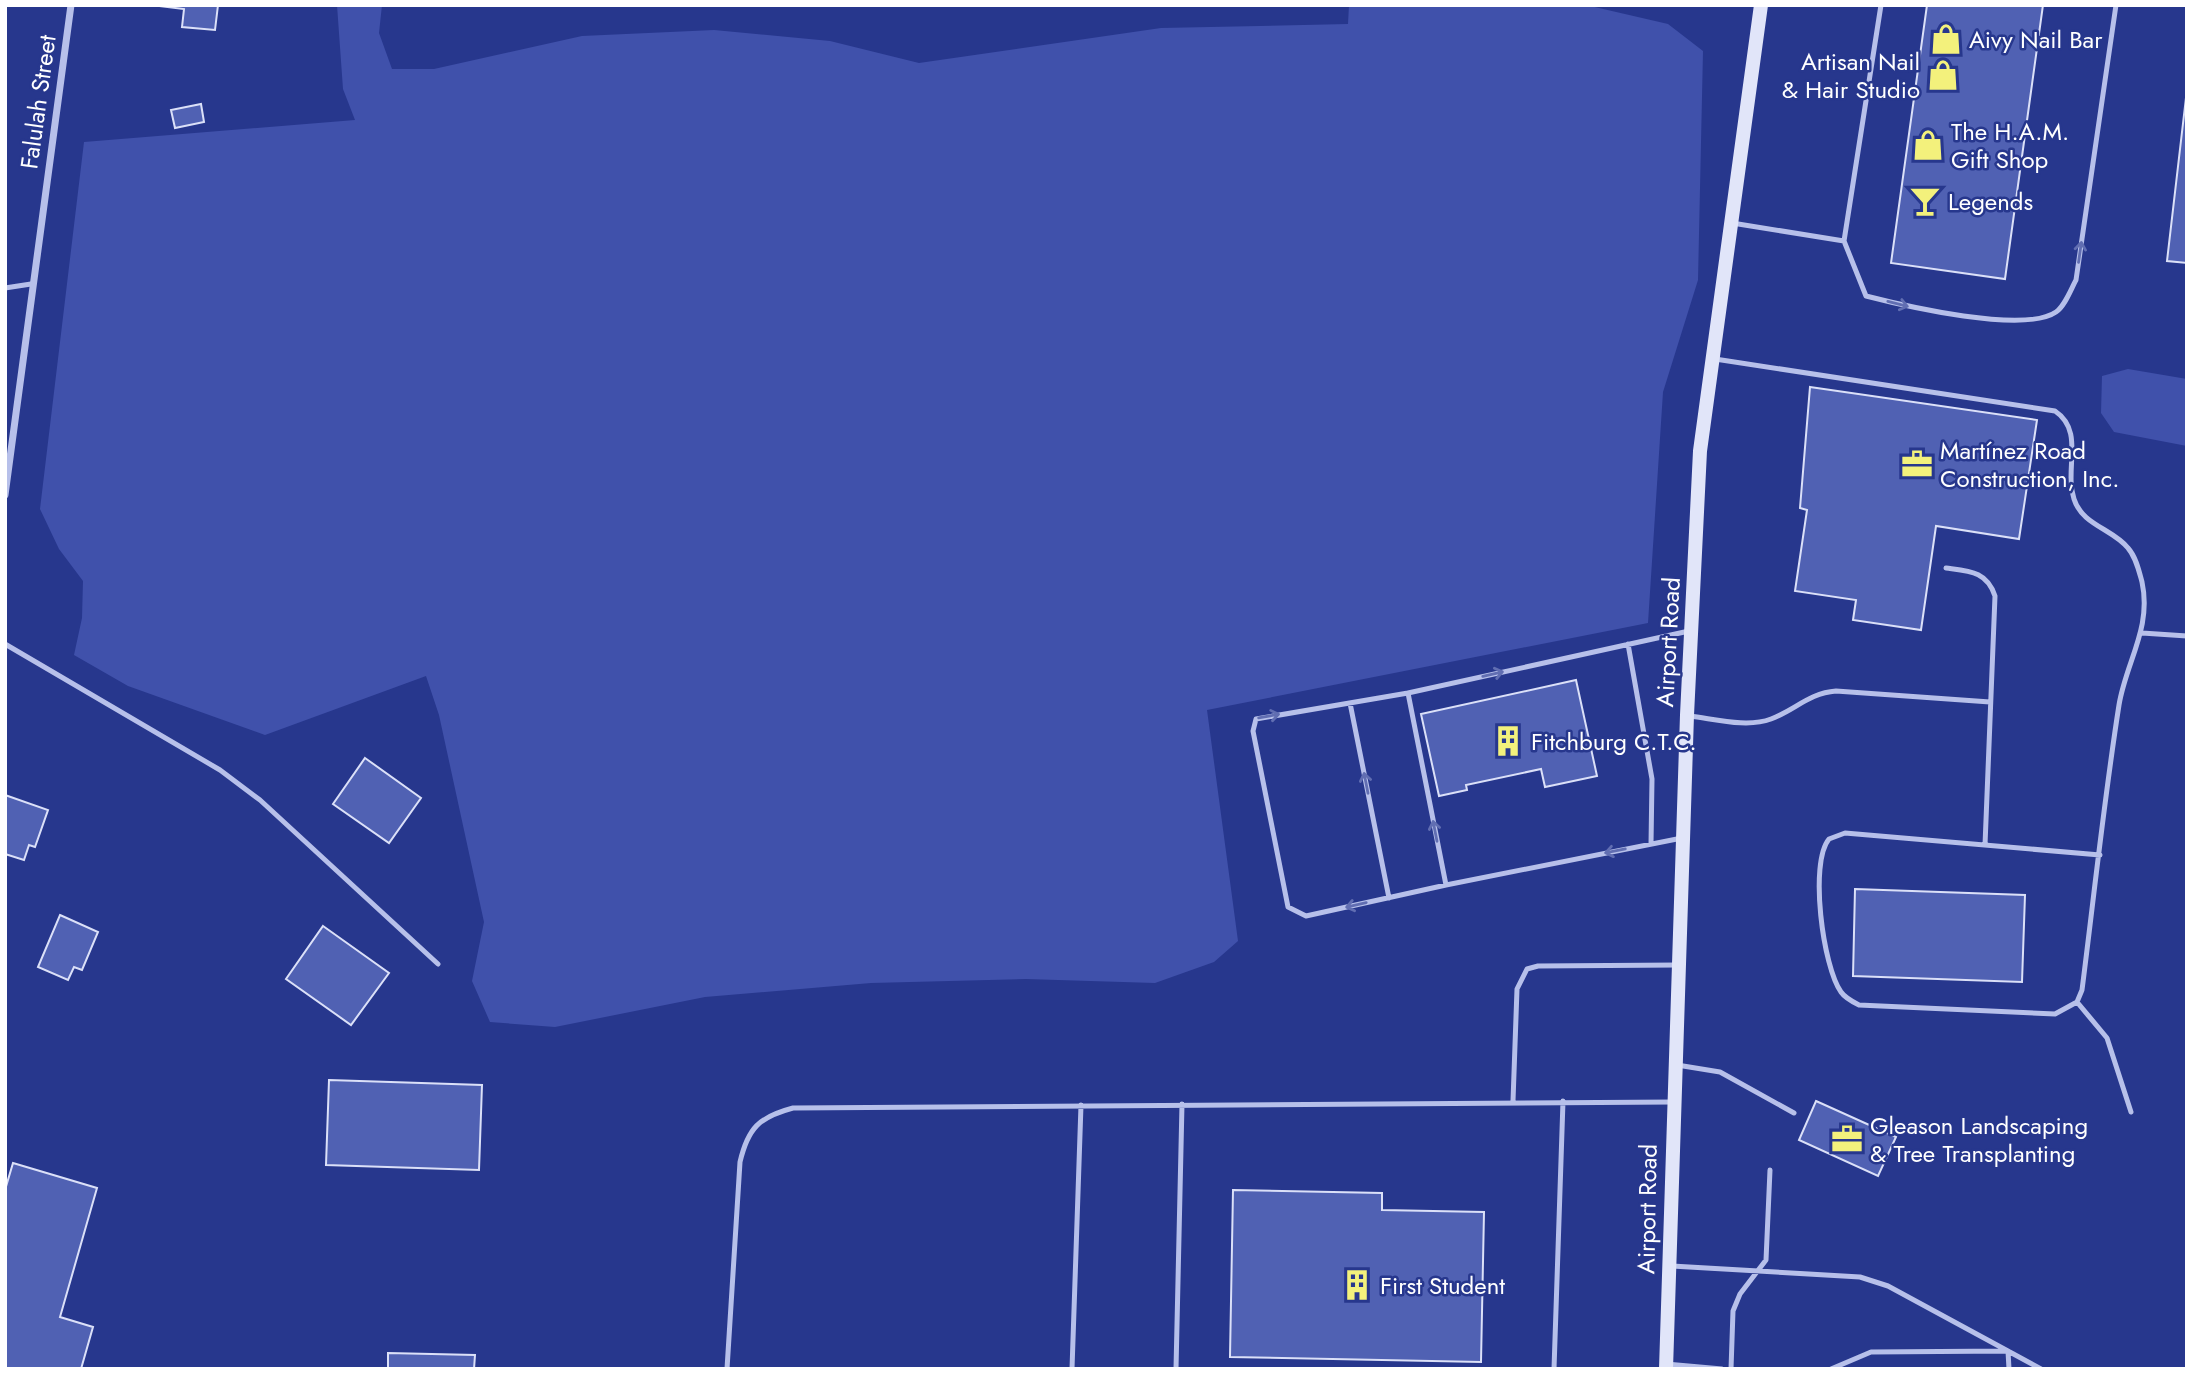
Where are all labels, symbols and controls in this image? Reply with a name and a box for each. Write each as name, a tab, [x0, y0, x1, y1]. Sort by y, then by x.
shop icon: Aivy Nail Bar	[1929, 22, 1963, 56]
place label: Aivy Nail Bar	[1969, 22, 2103, 57]
street label: Falulah Street	[11, 32, 65, 171]
place label: Artisan Nail & Hair Studio	[1782, 44, 1920, 107]
shop icon: Artisan Nail & Hair Studio	[1926, 58, 1960, 92]
place label: The H.A.M. Gift Shop	[1951, 114, 2069, 177]
shop icon: The H.A.M. Gift Shop	[1911, 128, 1945, 162]
bar icon: Legends	[1908, 184, 1942, 218]
place label: Legends	[1948, 184, 2033, 219]
one-way arrow	[2074, 242, 2087, 264]
one-way arrow	[1886, 298, 1909, 311]
place label: Martínez Road Construction, Inc.	[1940, 433, 2119, 496]
office icon: Martínez Road Construction, Inc.	[1900, 447, 1934, 481]
street label: Airport Road	[1647, 576, 1689, 708]
one-way arrow	[1481, 667, 1503, 680]
one-way arrow	[1257, 709, 1280, 723]
building icon: Fitchburg C.T.C.	[1491, 724, 1525, 758]
place label: Fitchburg C.T.C.	[1531, 724, 1697, 759]
one-way arrow	[1358, 772, 1372, 795]
one-way arrow	[1428, 820, 1442, 843]
one-way arrow	[1604, 845, 1627, 859]
one-way arrow	[1345, 899, 1368, 912]
place label: Gleason Landscaping & Tree Transplanting	[1870, 1108, 2088, 1171]
office icon: Gleason Landscaping & Tree Transplanting	[1830, 1122, 1864, 1156]
street label: Airport Road	[1628, 1144, 1666, 1274]
building icon: First Student	[1340, 1268, 1374, 1302]
place label: First Student	[1380, 1268, 1505, 1303]

